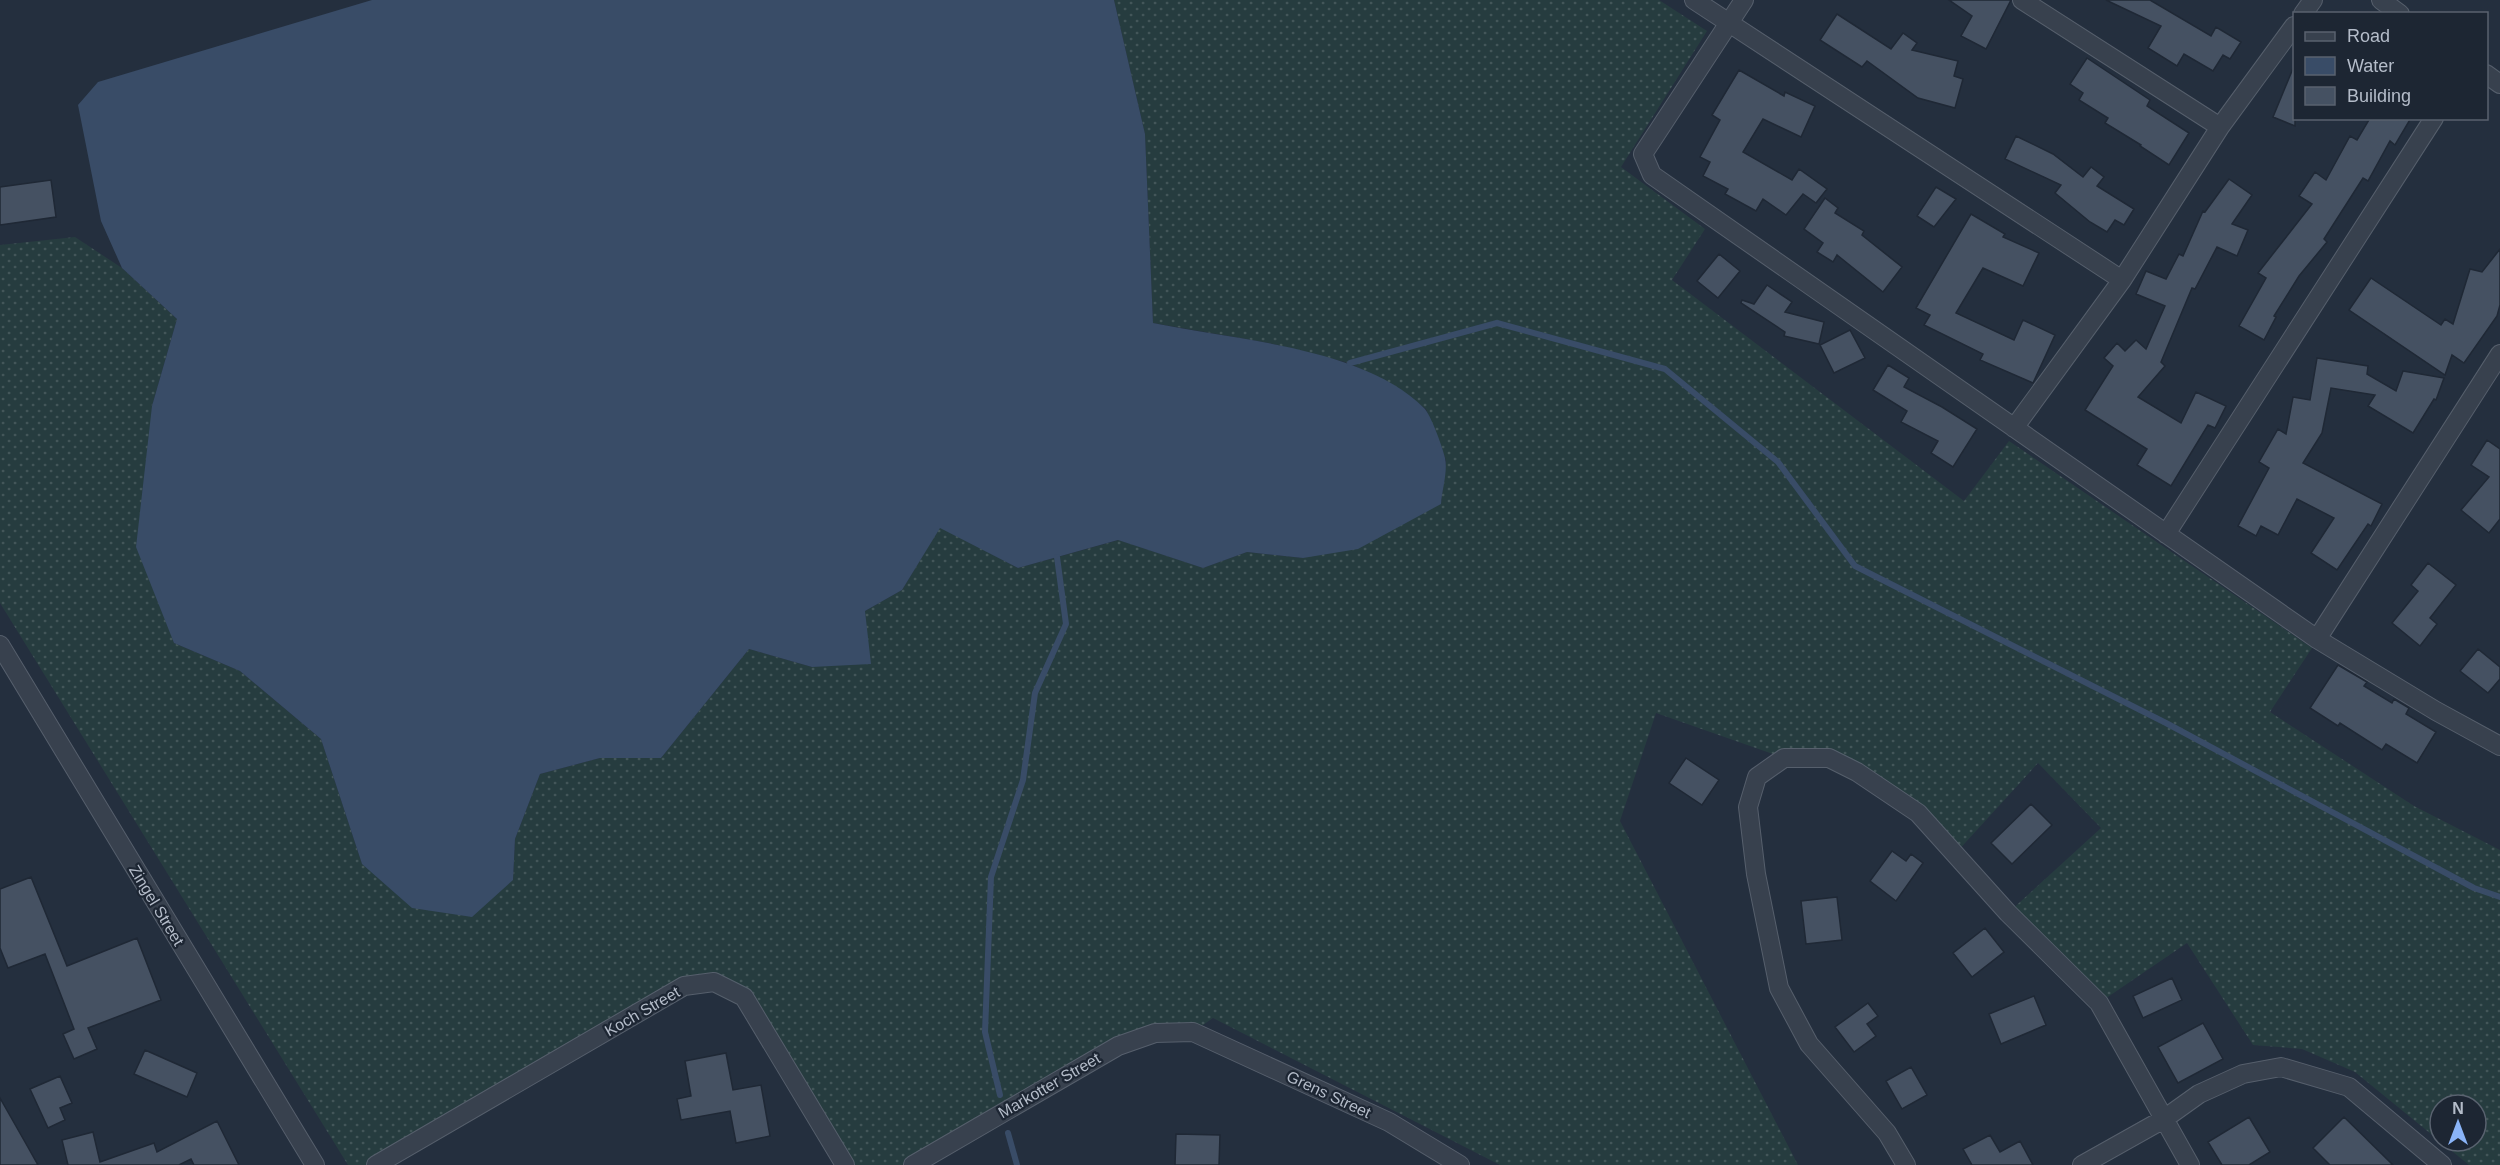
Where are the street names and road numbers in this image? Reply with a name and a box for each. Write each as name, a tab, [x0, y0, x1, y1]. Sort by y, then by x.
street label: Zingel Street	[126, 862, 188, 949]
street label: Koch Street	[602, 983, 683, 1040]
street label: Markotter Street	[995, 1049, 1104, 1121]
street label: Grens Street	[1284, 1068, 1374, 1122]

